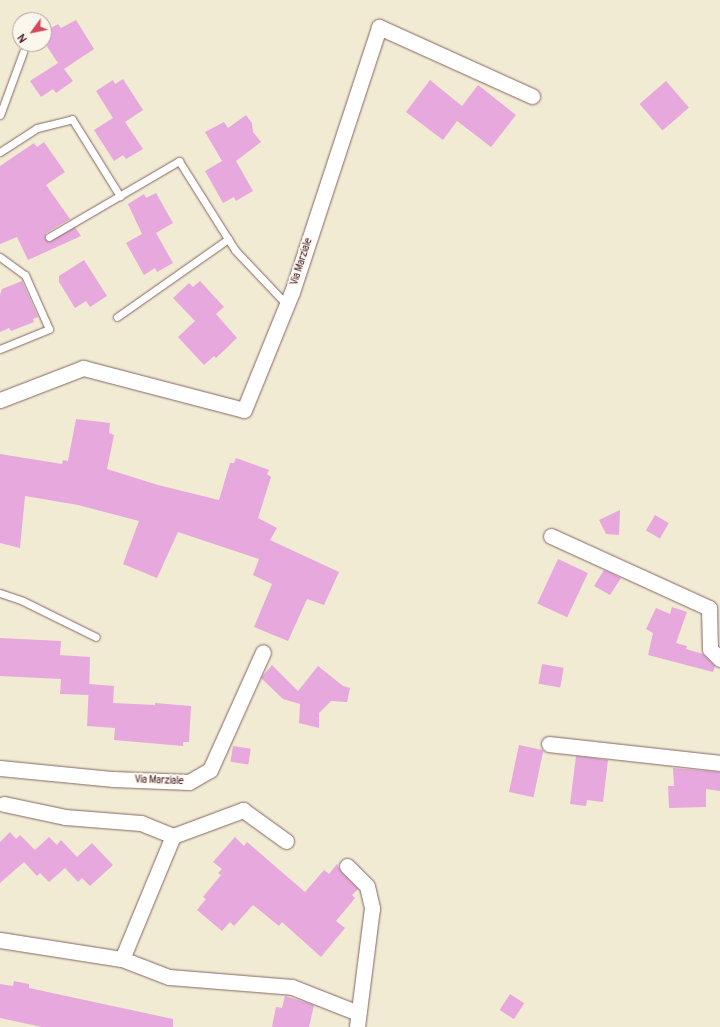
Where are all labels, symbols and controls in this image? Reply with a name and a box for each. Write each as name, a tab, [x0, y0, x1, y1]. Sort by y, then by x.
north arrow	[12, 12, 52, 52]
text: N	[15, 32, 30, 45]
street label: Via Marziale	[289, 237, 315, 287]
street label: Via Marziale	[134, 774, 184, 788]

